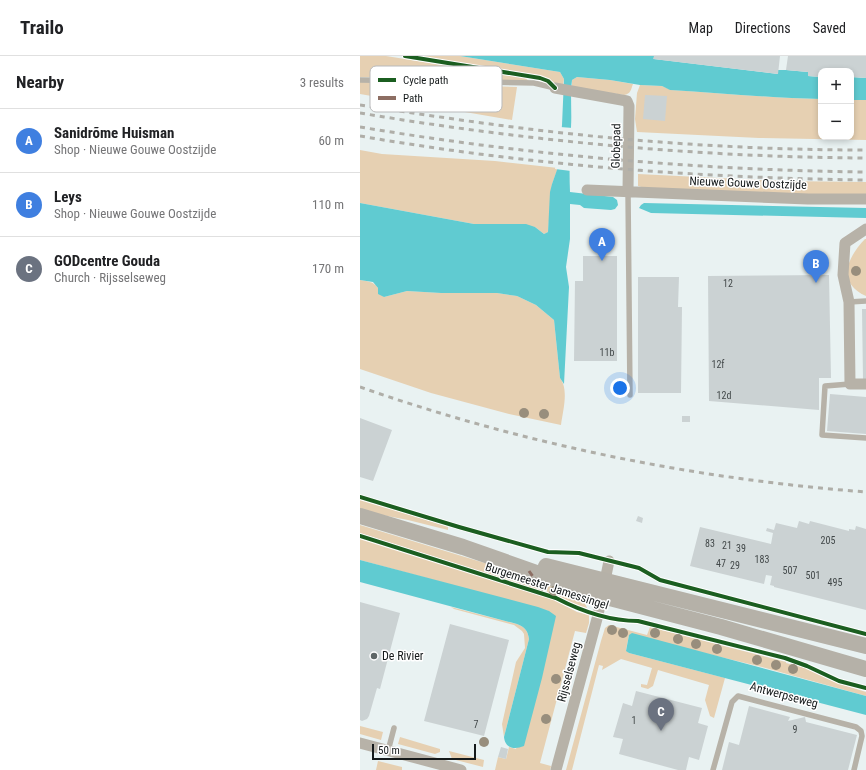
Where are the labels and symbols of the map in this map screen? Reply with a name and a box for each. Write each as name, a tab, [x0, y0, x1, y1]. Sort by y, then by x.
legend	[370, 66, 502, 112]
text: Cycle path	[403, 74, 448, 87]
text: Path	[403, 92, 423, 105]
street label: Globepad	[609, 123, 623, 169]
street label: Nieuwe Gouwe Oostzijde	[689, 174, 807, 192]
pin: A	[589, 228, 615, 261]
pin: B	[803, 250, 829, 283]
house number: 12	[723, 278, 733, 289]
house number: 11b	[600, 347, 614, 358]
house number: 12f	[711, 359, 725, 370]
your location	[610, 378, 630, 398]
house number: 12d	[717, 390, 731, 401]
house number: 205	[821, 535, 835, 546]
house number: 83	[705, 538, 715, 549]
house number: 21	[722, 540, 732, 551]
house number: 39	[736, 543, 746, 554]
house number: 183	[755, 554, 769, 565]
house number: 47	[716, 558, 726, 569]
street label: Burgemeester Jamessingel	[484, 559, 610, 613]
house number: 29	[730, 560, 740, 571]
house number: 507	[783, 565, 797, 576]
house number: 501	[806, 570, 820, 581]
house number: 495	[828, 577, 842, 588]
street label: Rijsselseweg	[554, 640, 584, 704]
place label: De Rivier	[382, 649, 424, 663]
marker: De Rivier	[369, 651, 379, 661]
street label: Antwerpseweg	[749, 679, 820, 711]
pin: C	[648, 698, 674, 731]
house number: 1	[632, 715, 636, 726]
house number: 7	[474, 719, 479, 730]
house number: 9	[793, 724, 798, 735]
scale bar	[372, 742, 476, 761]

